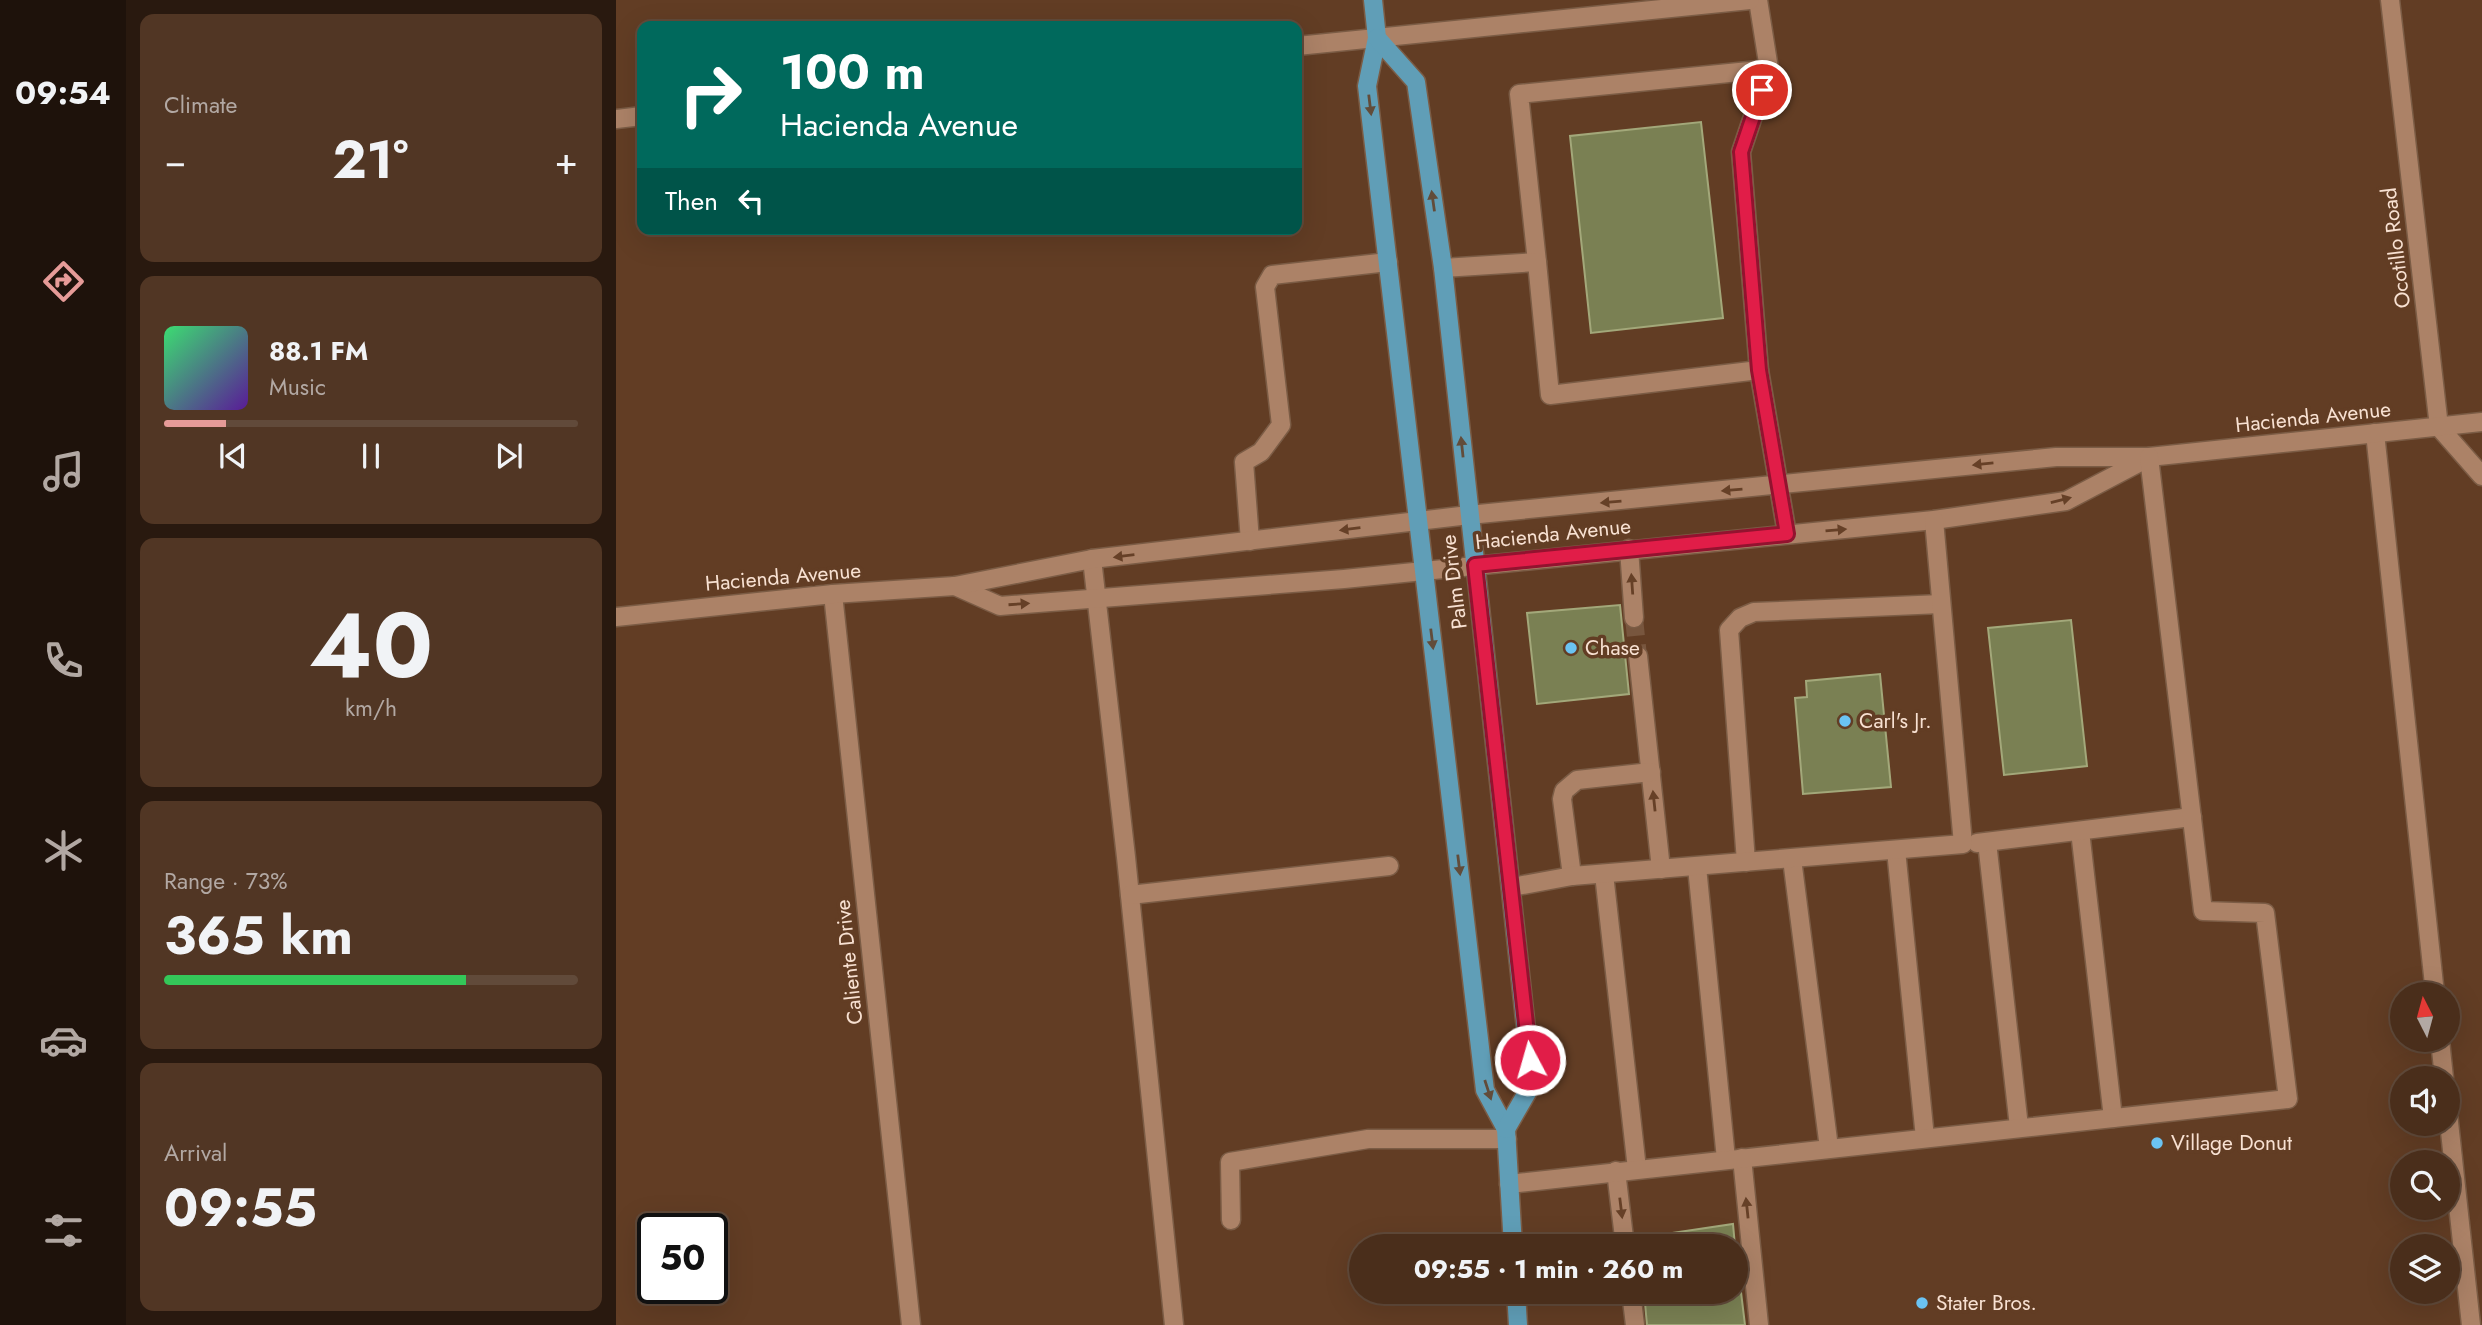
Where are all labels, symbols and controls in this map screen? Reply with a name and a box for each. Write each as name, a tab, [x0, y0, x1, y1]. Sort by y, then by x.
text: 100 m	[780, 37, 925, 107]
icon: right	[665, 49, 756, 140]
pin	[1732, 60, 1792, 120]
text: 09:54	[15, 70, 111, 116]
icon: arrive	[1743, 71, 1781, 109]
text: Climate	[164, 88, 237, 122]
one-way arrow	[1364, 94, 1375, 116]
text: Hacienda Avenue	[780, 102, 1018, 148]
text: 21°	[333, 122, 409, 198]
text: −	[164, 133, 186, 188]
text: +	[555, 133, 578, 188]
text: Then	[665, 182, 718, 220]
icon: left	[732, 182, 770, 220]
street label: Ocotillo Road	[2374, 186, 2418, 310]
one-way arrow	[1427, 190, 1438, 212]
icon: directions	[39, 257, 88, 306]
text: 88.1 FM	[269, 332, 368, 370]
text: Music	[269, 370, 326, 404]
street label: Hacienda Avenue	[2234, 394, 2392, 440]
one-way arrow	[1457, 436, 1468, 458]
icon: previous	[214, 437, 252, 475]
icon: pause	[352, 437, 390, 475]
icon: next	[490, 437, 528, 475]
icon: music	[39, 447, 88, 496]
one-way arrow	[1972, 459, 1994, 470]
one-way arrow	[1721, 485, 1743, 496]
one-way arrow	[2050, 494, 2072, 505]
one-way arrow	[1600, 497, 1622, 508]
street label: Hacienda Avenue	[1474, 511, 1632, 557]
one-way arrow	[1339, 524, 1361, 535]
one-way arrow	[1825, 524, 1847, 535]
street label: Palm Drive	[1433, 533, 1475, 631]
one-way arrow	[1113, 550, 1135, 561]
street label: Hacienda Avenue	[704, 555, 862, 599]
one-way arrow	[1626, 572, 1637, 594]
text: 40	[309, 580, 433, 711]
one-way arrow	[1008, 598, 1030, 609]
one-way arrow	[1426, 628, 1437, 650]
place label: Chase	[1585, 633, 1640, 663]
icon: phone	[39, 636, 88, 685]
marker: Chase	[1563, 640, 1579, 656]
text: km/h	[345, 691, 397, 725]
place label: Carl's Jr.	[1859, 706, 1931, 736]
marker: Carl's Jr.	[1837, 713, 1853, 729]
one-way arrow	[1648, 790, 1659, 812]
icon: climate	[39, 826, 88, 875]
one-way arrow	[1453, 854, 1464, 876]
text: Range · 73%	[164, 864, 288, 898]
text: 365 km	[164, 898, 353, 974]
street label: Caliente Drive	[828, 898, 870, 1026]
north arrow	[2390, 982, 2460, 1052]
map controls	[2390, 982, 2460, 1304]
icon: car	[39, 1016, 88, 1065]
position arrow	[1493, 1023, 1567, 1097]
button: sound	[2390, 1066, 2460, 1136]
one-way arrow	[1483, 1079, 1493, 1100]
place label: Village Donut	[2171, 1128, 2292, 1158]
marker: Village Donut	[2149, 1135, 2165, 1151]
text: Arrival	[164, 1136, 227, 1170]
button: search	[2390, 1150, 2460, 1220]
text: 09:55	[164, 1170, 317, 1246]
one-way arrow	[1741, 1197, 1752, 1219]
one-way arrow	[1615, 1198, 1626, 1220]
icon: filters	[39, 1206, 88, 1255]
speed limit sign: 50	[637, 1213, 728, 1304]
button: layers	[2390, 1234, 2460, 1304]
text: 09:55 · 1 min · 260 m	[1414, 1250, 1683, 1288]
place label: Stater Bros.	[1936, 1288, 2037, 1318]
marker: Stater Bros.	[1914, 1295, 1930, 1311]

